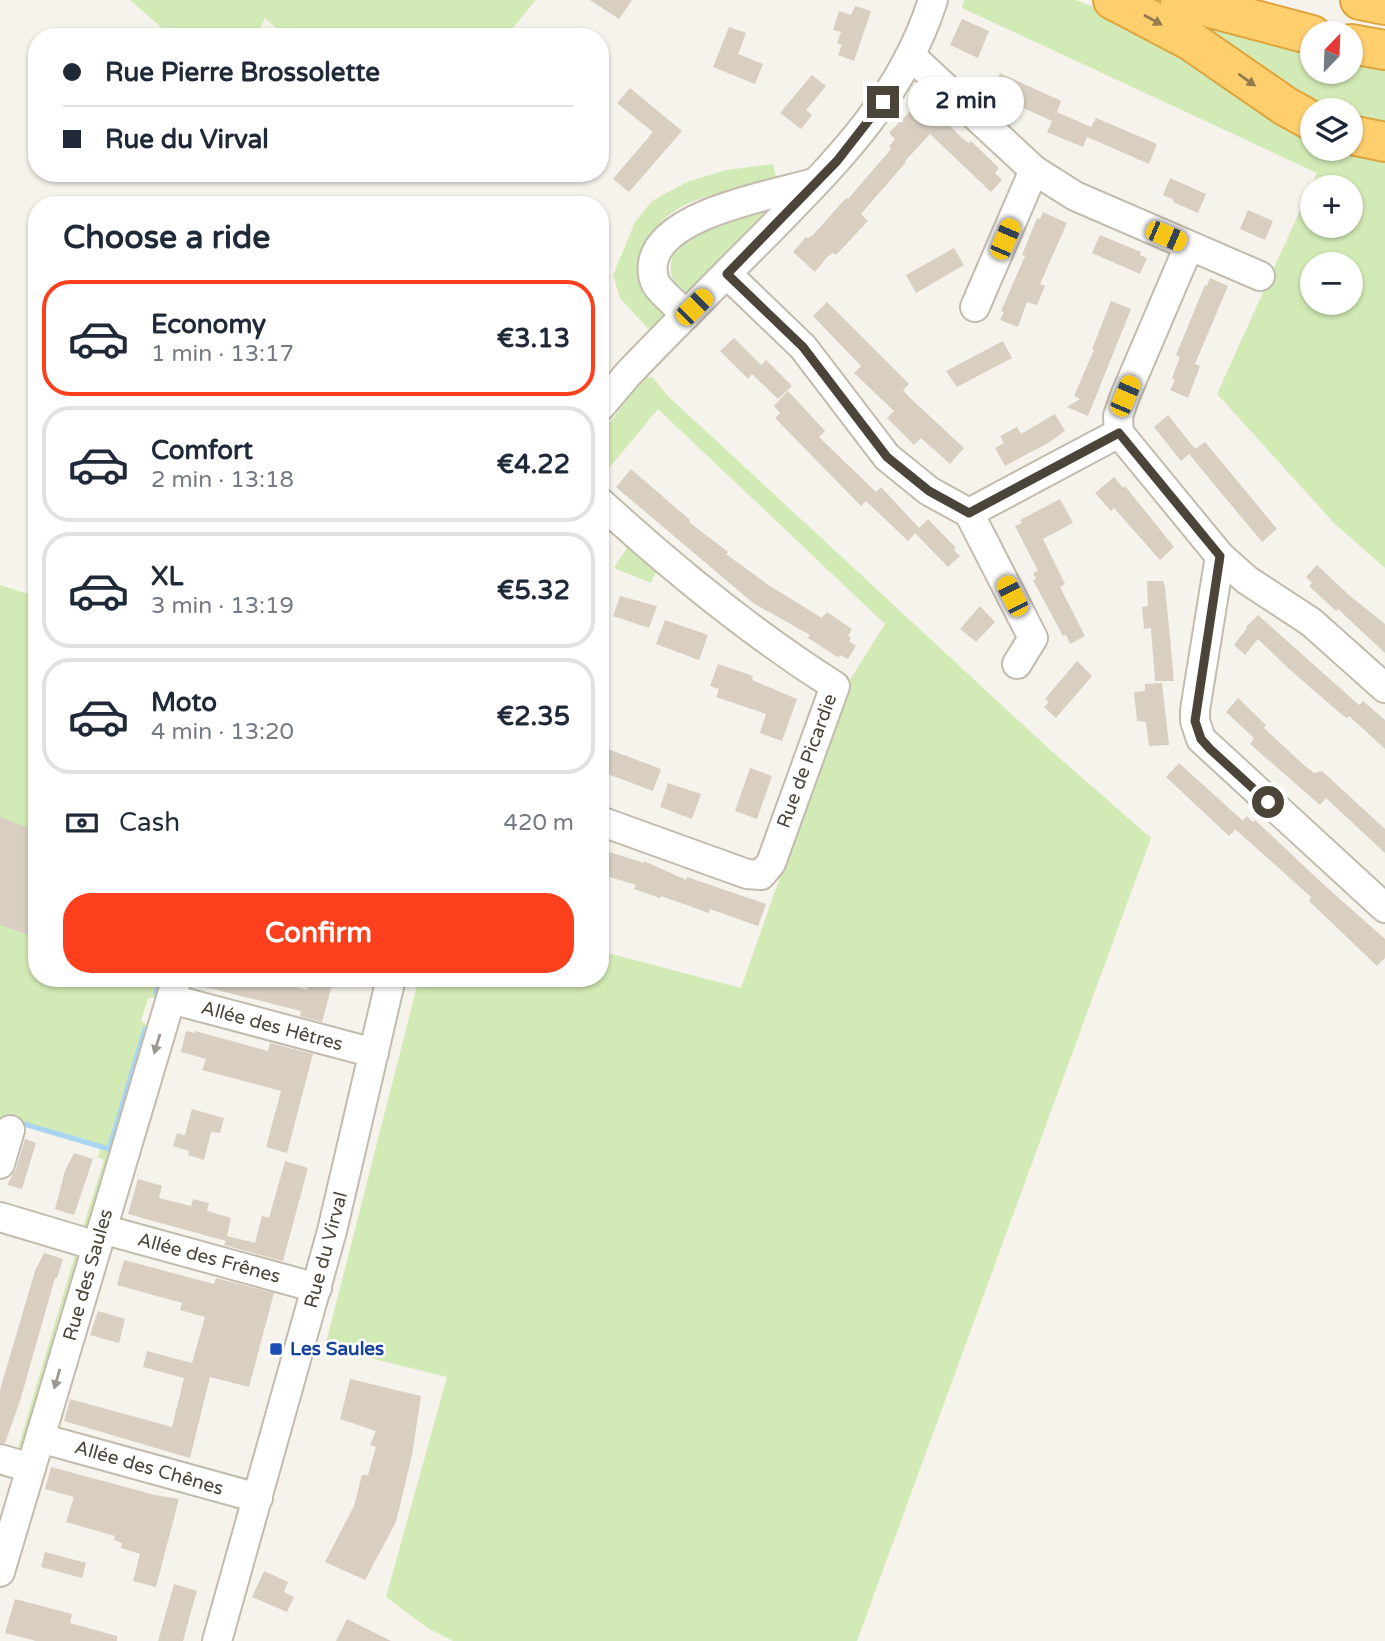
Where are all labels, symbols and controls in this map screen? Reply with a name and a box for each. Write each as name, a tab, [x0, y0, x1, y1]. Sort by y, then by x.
one-way arrow	[1143, 14, 1162, 26]
north arrow	[1300, 21, 1363, 84]
map controls	[1300, 21, 1363, 315]
text: Rue Pierre Brossolette	[105, 57, 380, 88]
one-way arrow	[1238, 73, 1256, 87]
callout: 2 min	[908, 78, 1023, 126]
route end	[867, 86, 899, 118]
text: 2 min	[935, 87, 997, 115]
button: layers	[1300, 98, 1363, 161]
text: Rue du Virval	[105, 124, 269, 155]
button: +	[1300, 175, 1363, 238]
car	[988, 216, 1023, 262]
car	[1143, 218, 1190, 254]
text: Choose a ride	[63, 219, 270, 257]
button: −	[1300, 252, 1363, 315]
car	[672, 285, 717, 329]
icon: car	[67, 307, 130, 370]
text: Economy	[151, 309, 266, 340]
text: €3.13	[497, 323, 570, 354]
text: 1 min · 13:17	[151, 340, 294, 368]
car	[1108, 373, 1143, 419]
icon: car	[67, 433, 130, 496]
text: Comfort	[151, 435, 253, 466]
text: €4.22	[497, 449, 570, 480]
text: 2 min · 13:18	[151, 466, 294, 494]
icon: car	[67, 559, 130, 622]
text: XL	[151, 561, 183, 592]
car	[994, 573, 1031, 619]
text: €5.32	[497, 575, 570, 606]
text: 3 min · 13:19	[151, 592, 294, 620]
icon: car	[67, 685, 130, 748]
text: Moto	[151, 687, 217, 718]
street label: Rue de Picardie	[773, 691, 841, 831]
text: €2.35	[497, 701, 570, 732]
text: 4 min · 13:20	[151, 718, 294, 746]
route start	[1252, 786, 1284, 818]
icon: cash	[63, 804, 101, 842]
text: Cash	[119, 807, 180, 838]
text: 420 m	[504, 809, 574, 837]
button: Confirm	[63, 893, 574, 973]
street label: Allée des Hêtres	[199, 997, 345, 1055]
one-way arrow	[152, 1033, 162, 1054]
street label: Rue du Virval	[300, 1189, 352, 1311]
street label: Rue des Saules	[59, 1207, 117, 1343]
street label: Allée des Frênes	[135, 1228, 283, 1288]
place label: Les Saules	[290, 1338, 384, 1360]
marker: Les Saules	[268, 1341, 284, 1357]
one-way arrow	[52, 1369, 62, 1390]
street label: Allée des Chênes	[72, 1436, 226, 1500]

